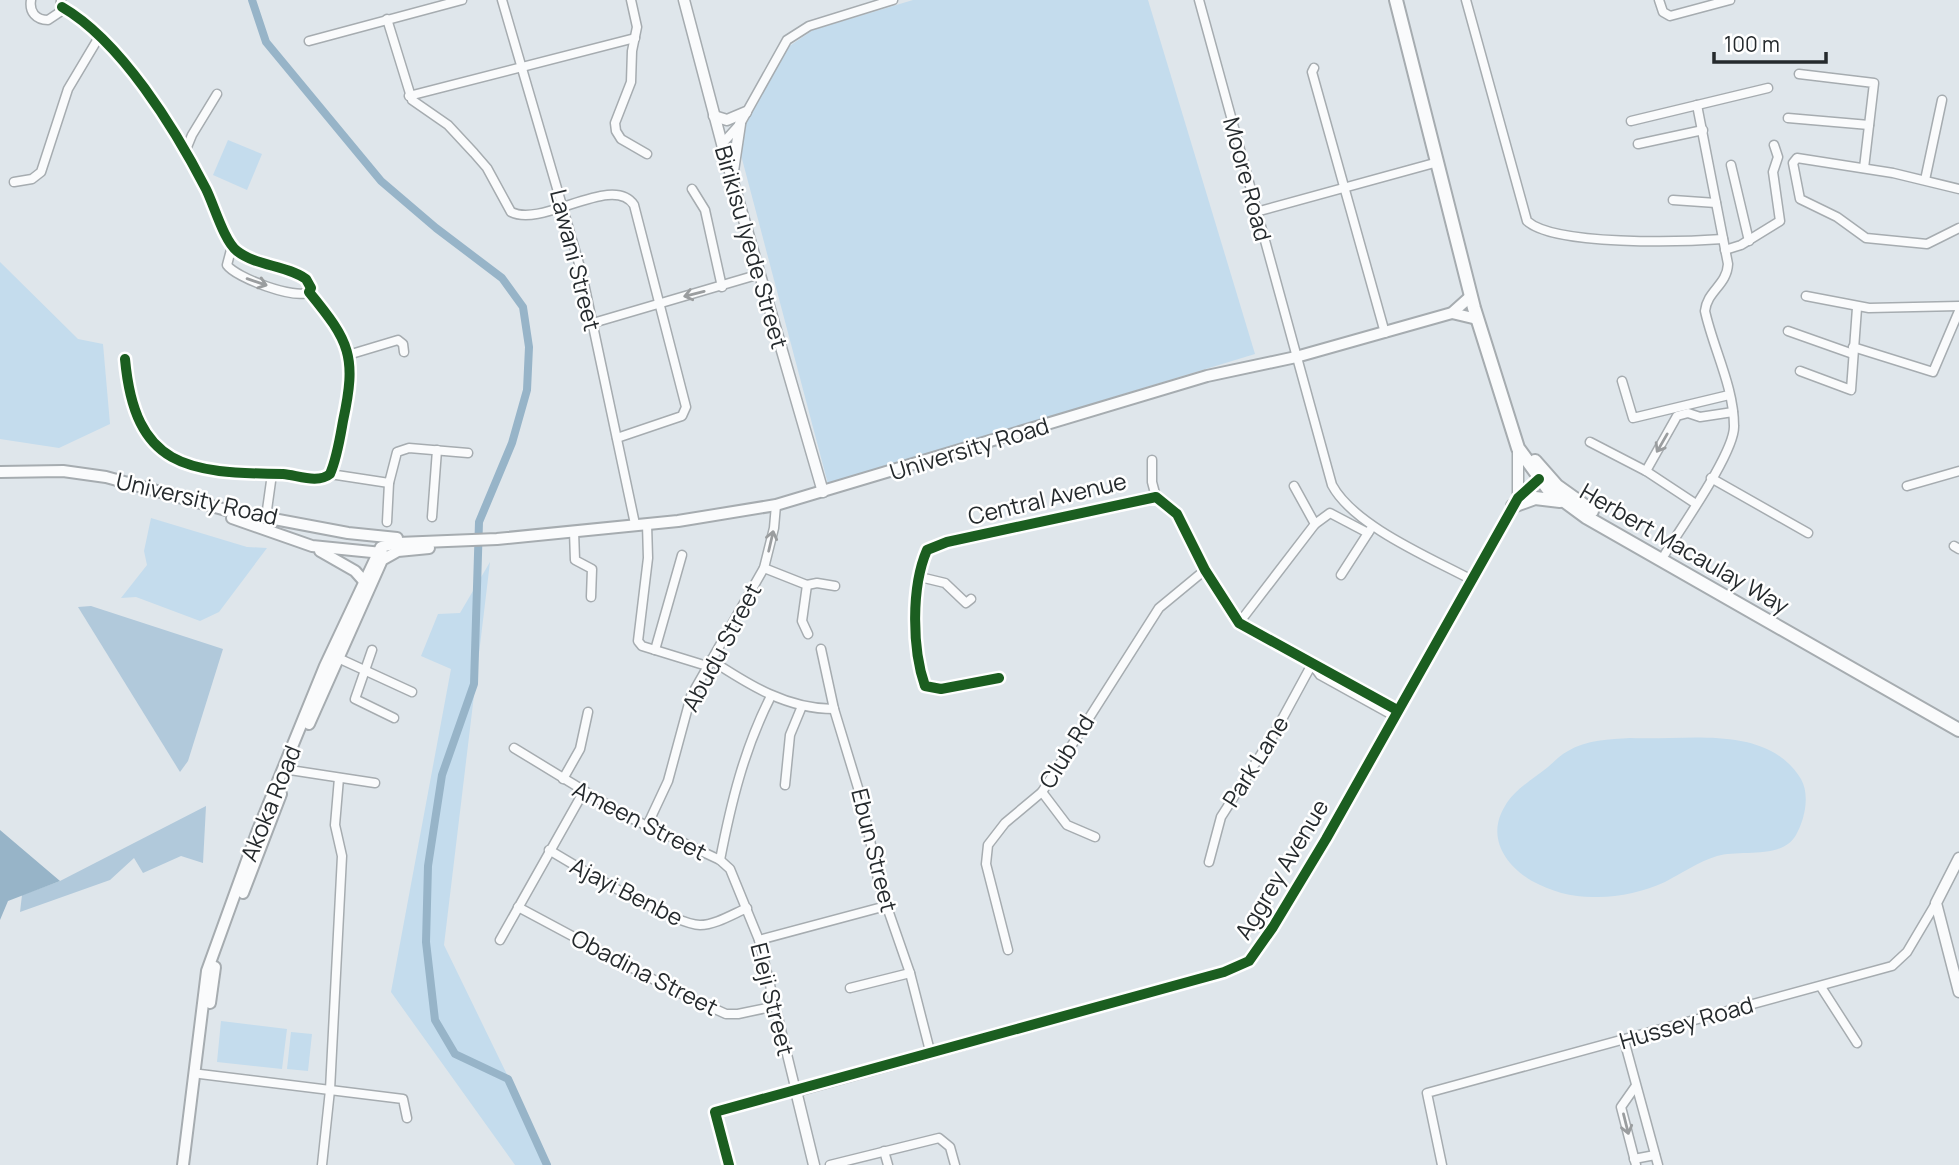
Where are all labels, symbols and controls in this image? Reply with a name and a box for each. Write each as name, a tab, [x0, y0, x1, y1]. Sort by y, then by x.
scale bar	[1714, 21, 1826, 65]
text: 100 m	[1724, 30, 1780, 58]
street label: Moore Road	[1216, 113, 1280, 245]
street label: Birikisu Iyede Street	[708, 142, 796, 352]
street label: Lawani Street	[543, 186, 609, 334]
one-way arrow	[246, 276, 268, 289]
one-way arrow	[683, 288, 706, 301]
street label: University Road	[885, 409, 1053, 487]
one-way arrow	[1655, 432, 1668, 453]
street label: University Road	[113, 464, 281, 532]
street label: Central Avenue	[965, 464, 1129, 532]
street label: Herbert Macaulay Way	[1574, 475, 1796, 621]
one-way arrow	[765, 530, 779, 553]
street label: Abudu Street	[674, 577, 768, 717]
street label: Club Rd	[1031, 708, 1101, 794]
street label: Park Lane	[1214, 709, 1296, 813]
street label: Akoka Road	[232, 740, 308, 866]
street label: Ameen Street	[568, 773, 712, 867]
street label: Ebun Street	[844, 785, 906, 915]
street label: Aggrey Avenue	[1226, 793, 1336, 945]
street label: Ajayi Benbe	[565, 849, 689, 933]
street label: Obadina Street	[566, 921, 724, 1023]
street label: Eleji Street	[744, 939, 802, 1059]
street label: Hussey Road	[1615, 988, 1757, 1056]
one-way arrow	[1619, 1112, 1633, 1135]

